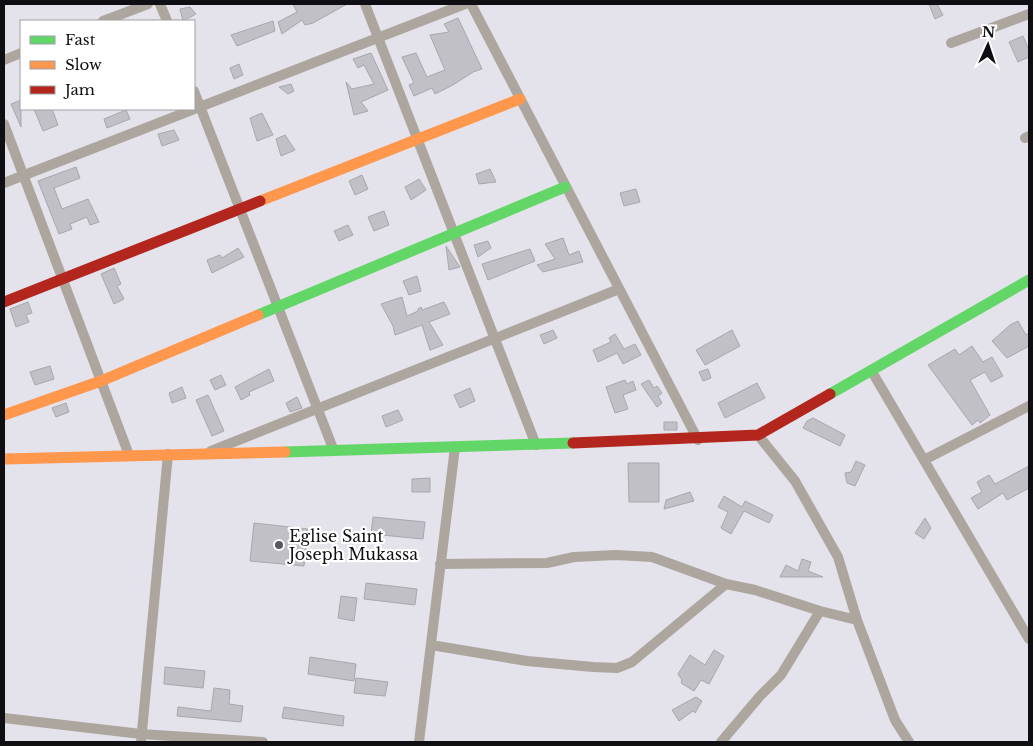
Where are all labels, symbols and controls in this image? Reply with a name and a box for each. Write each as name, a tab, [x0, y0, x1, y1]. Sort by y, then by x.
legend	[20, 20, 195, 110]
north arrow	[963, 20, 1013, 70]
text: N	[982, 23, 996, 41]
text: Fast	[65, 30, 96, 49]
text: Slow	[65, 55, 102, 74]
text: Jam	[63, 80, 95, 99]
place label: Eglise Saint Joseph Mukassa	[287, 526, 418, 564]
marker: Eglise Saint Joseph Mukassa	[273, 539, 285, 551]

